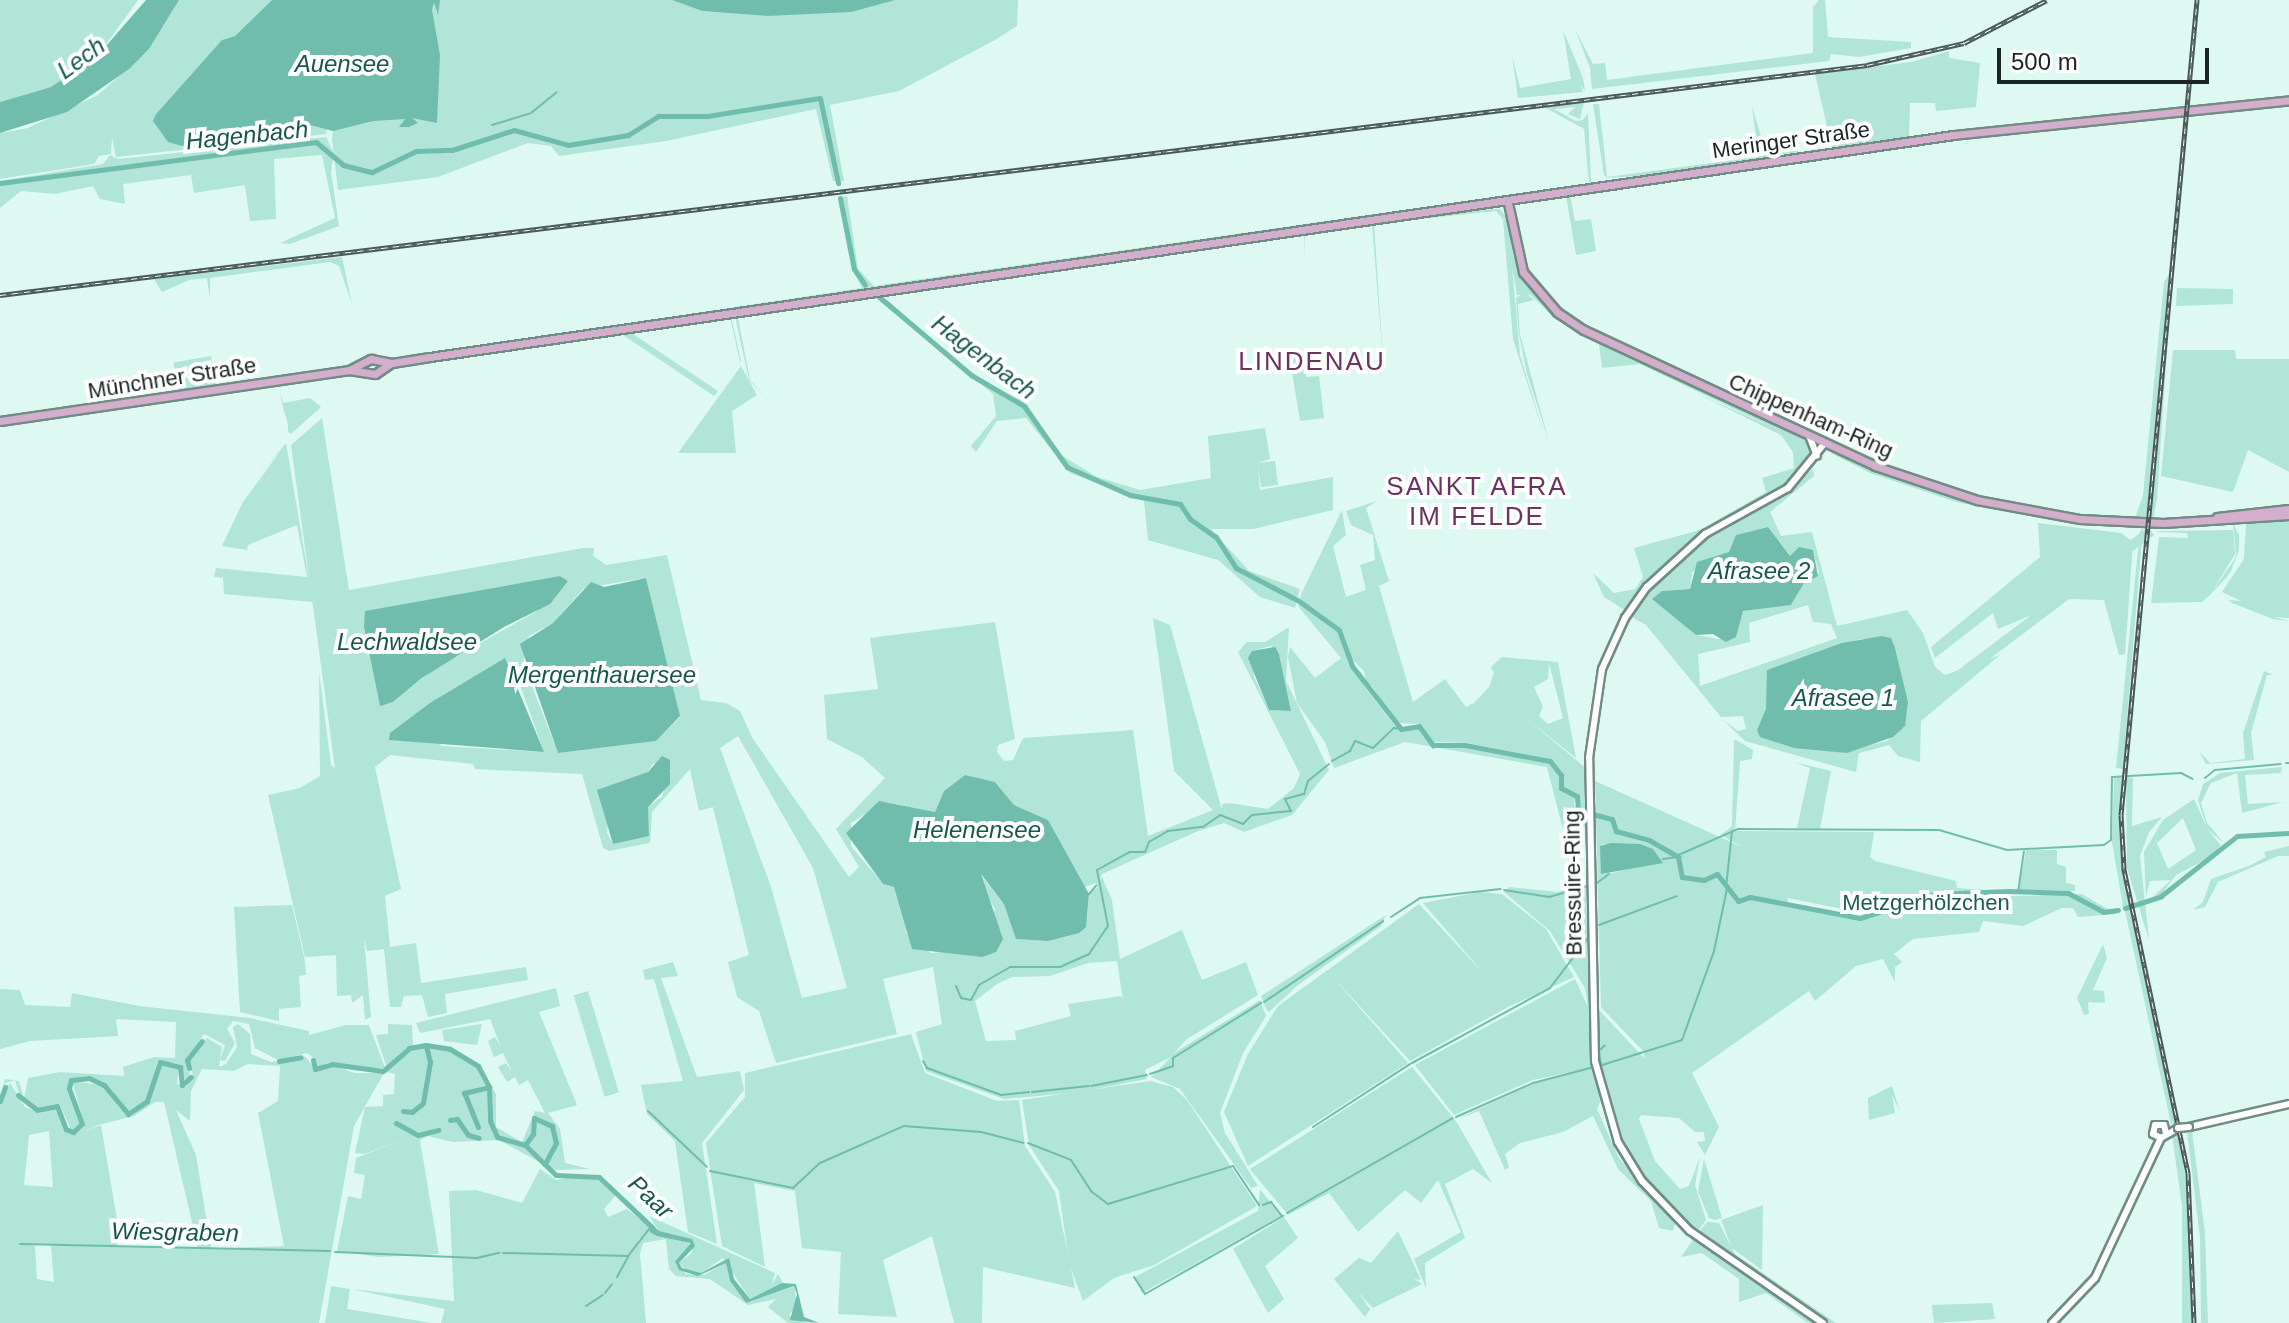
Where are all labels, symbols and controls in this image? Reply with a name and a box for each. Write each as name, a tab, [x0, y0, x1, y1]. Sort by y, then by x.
water label: Lech	[51, 31, 111, 85]
scale bar	[2001, 32, 2213, 82]
text: 500 m	[2011, 48, 2078, 75]
water label: Auensee	[295, 50, 389, 78]
water label: Hagenbach	[184, 114, 310, 156]
street label: Meringer Straße	[1710, 116, 1872, 164]
water label: Hagenbach	[926, 309, 1042, 405]
district label: LINDENAU	[1238, 346, 1386, 378]
street label: Münchner Straße	[86, 352, 258, 404]
street label: Chippenham-Ring	[1725, 368, 1897, 464]
district label: SANKT AFRA IM FELDE	[1385, 471, 1569, 532]
water label: Afrasee 2	[1708, 557, 1810, 585]
water label: Lechwaldsee	[337, 628, 477, 656]
water label: Mergenthauersee	[508, 661, 696, 689]
water label: Afrasee 1	[1792, 684, 1894, 712]
street label: Bressuire-Ring	[1559, 810, 1587, 956]
water label: Helenensee	[913, 816, 1041, 844]
park label: Metzgerhölzchen	[1842, 890, 2010, 916]
water label: Paar	[623, 1169, 679, 1225]
water label: Wiesgraben	[111, 1216, 239, 1248]

